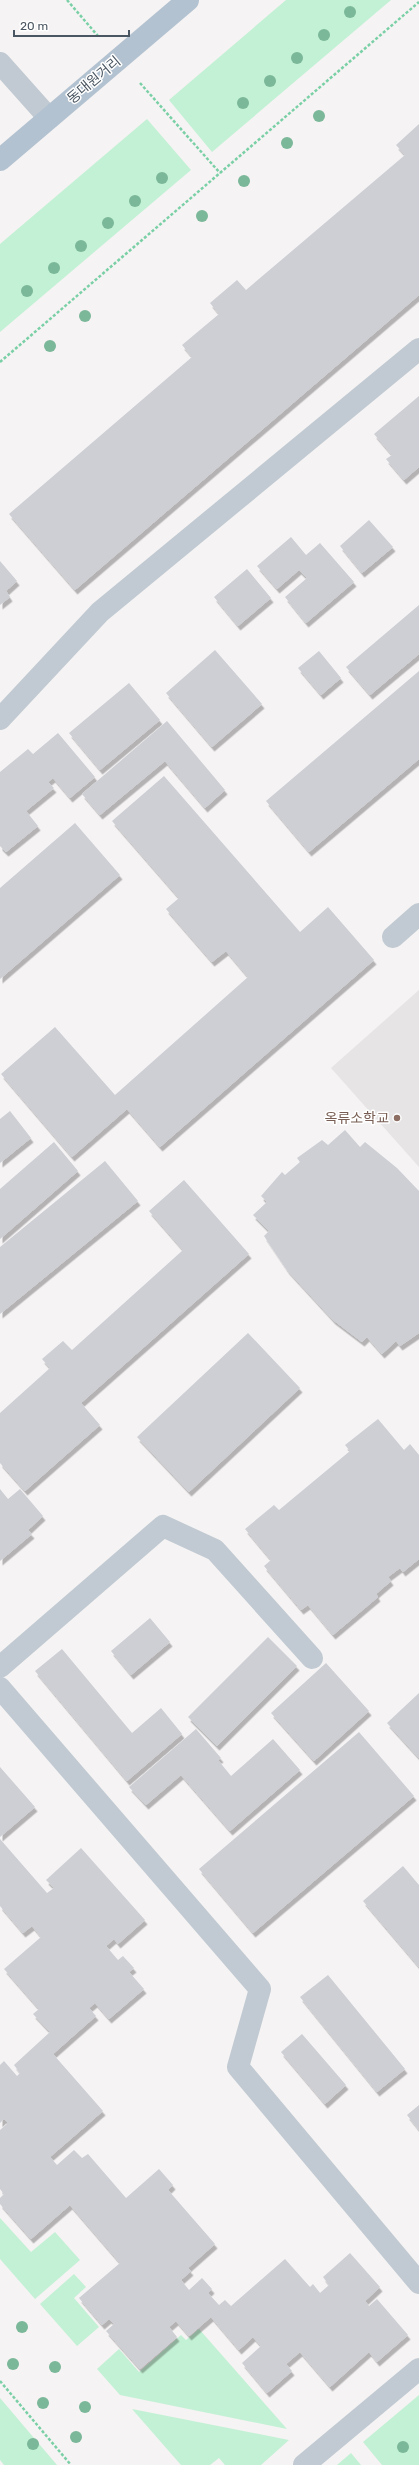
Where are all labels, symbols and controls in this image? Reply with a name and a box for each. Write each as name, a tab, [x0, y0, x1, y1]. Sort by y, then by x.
scale bar	[14, 12, 129, 38]
text: 20 m	[20, 19, 48, 33]
street label: 동대원거리	[64, 53, 124, 107]
place label: 옥류소학교	[325, 1110, 389, 1127]
marker: 옥류소학교	[392, 1113, 402, 1123]

